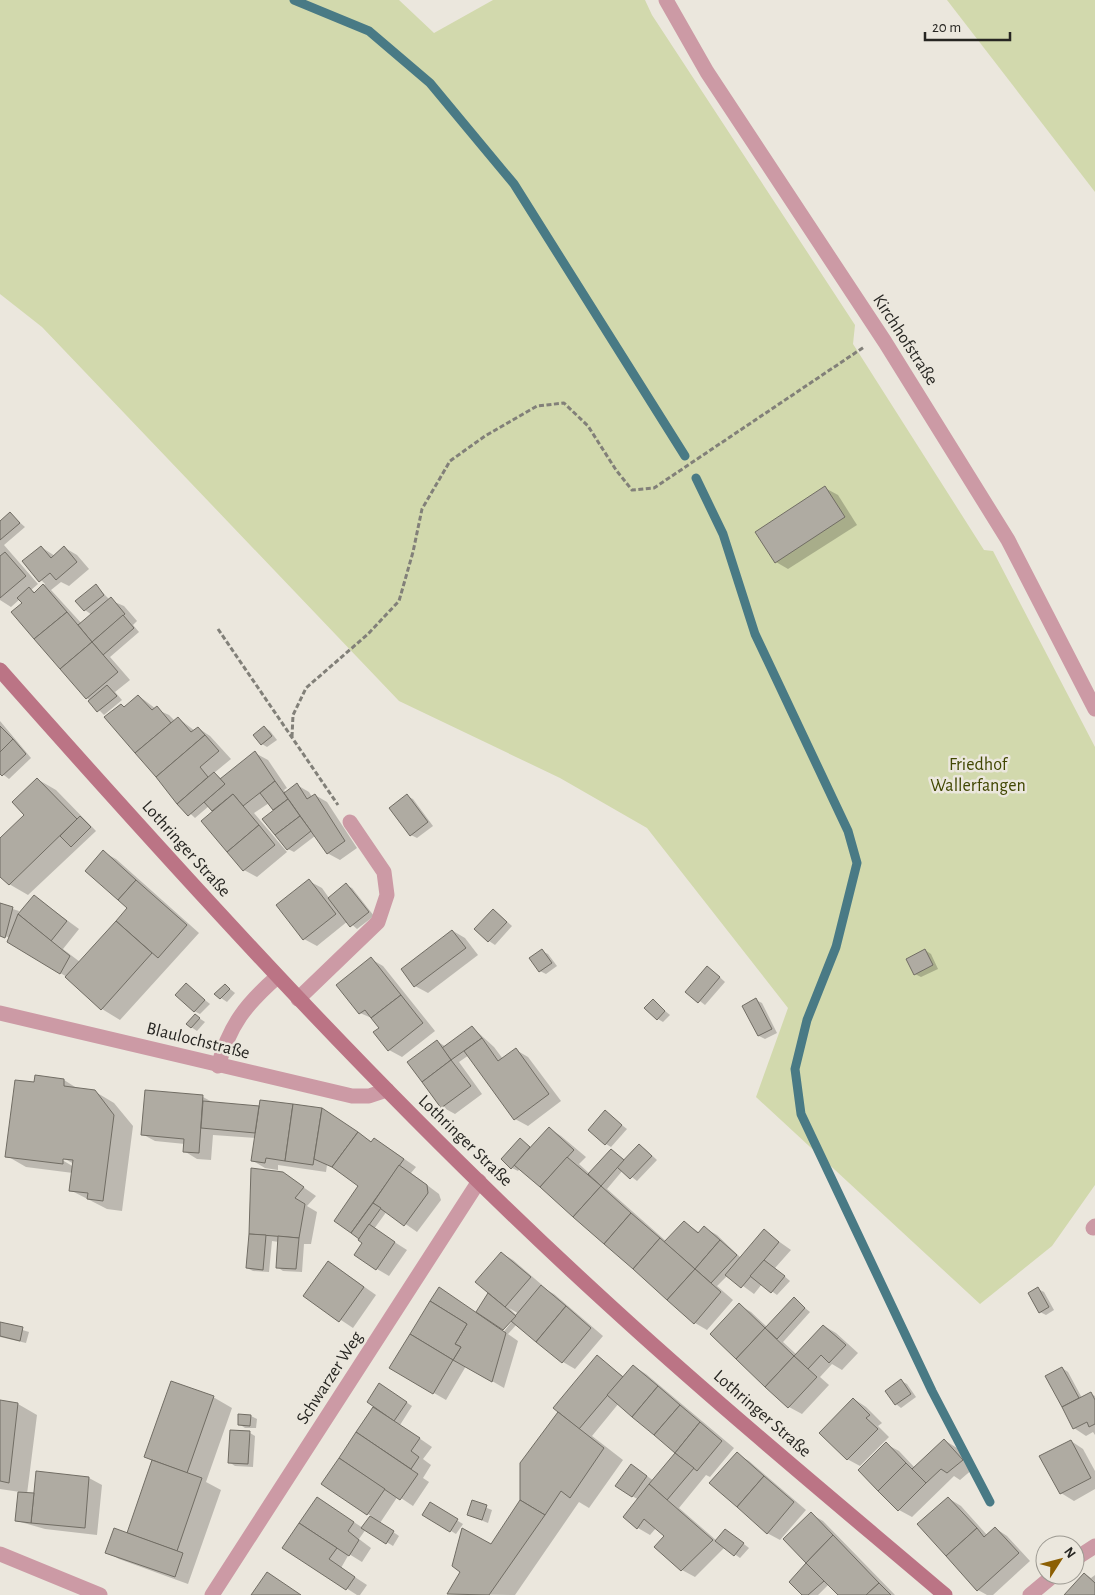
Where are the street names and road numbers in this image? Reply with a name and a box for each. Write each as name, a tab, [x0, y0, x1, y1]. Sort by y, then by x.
street label: Kirchhofstraße	[869, 291, 941, 389]
street label: Lothringer Straße	[138, 797, 234, 901]
street label: Blaulochstraße	[144, 1019, 252, 1063]
street label: Lothringer Straße	[415, 1092, 515, 1190]
street label: Schwarzer Weg	[294, 1328, 367, 1427]
street label: Lothringer Straße	[710, 1367, 814, 1461]

